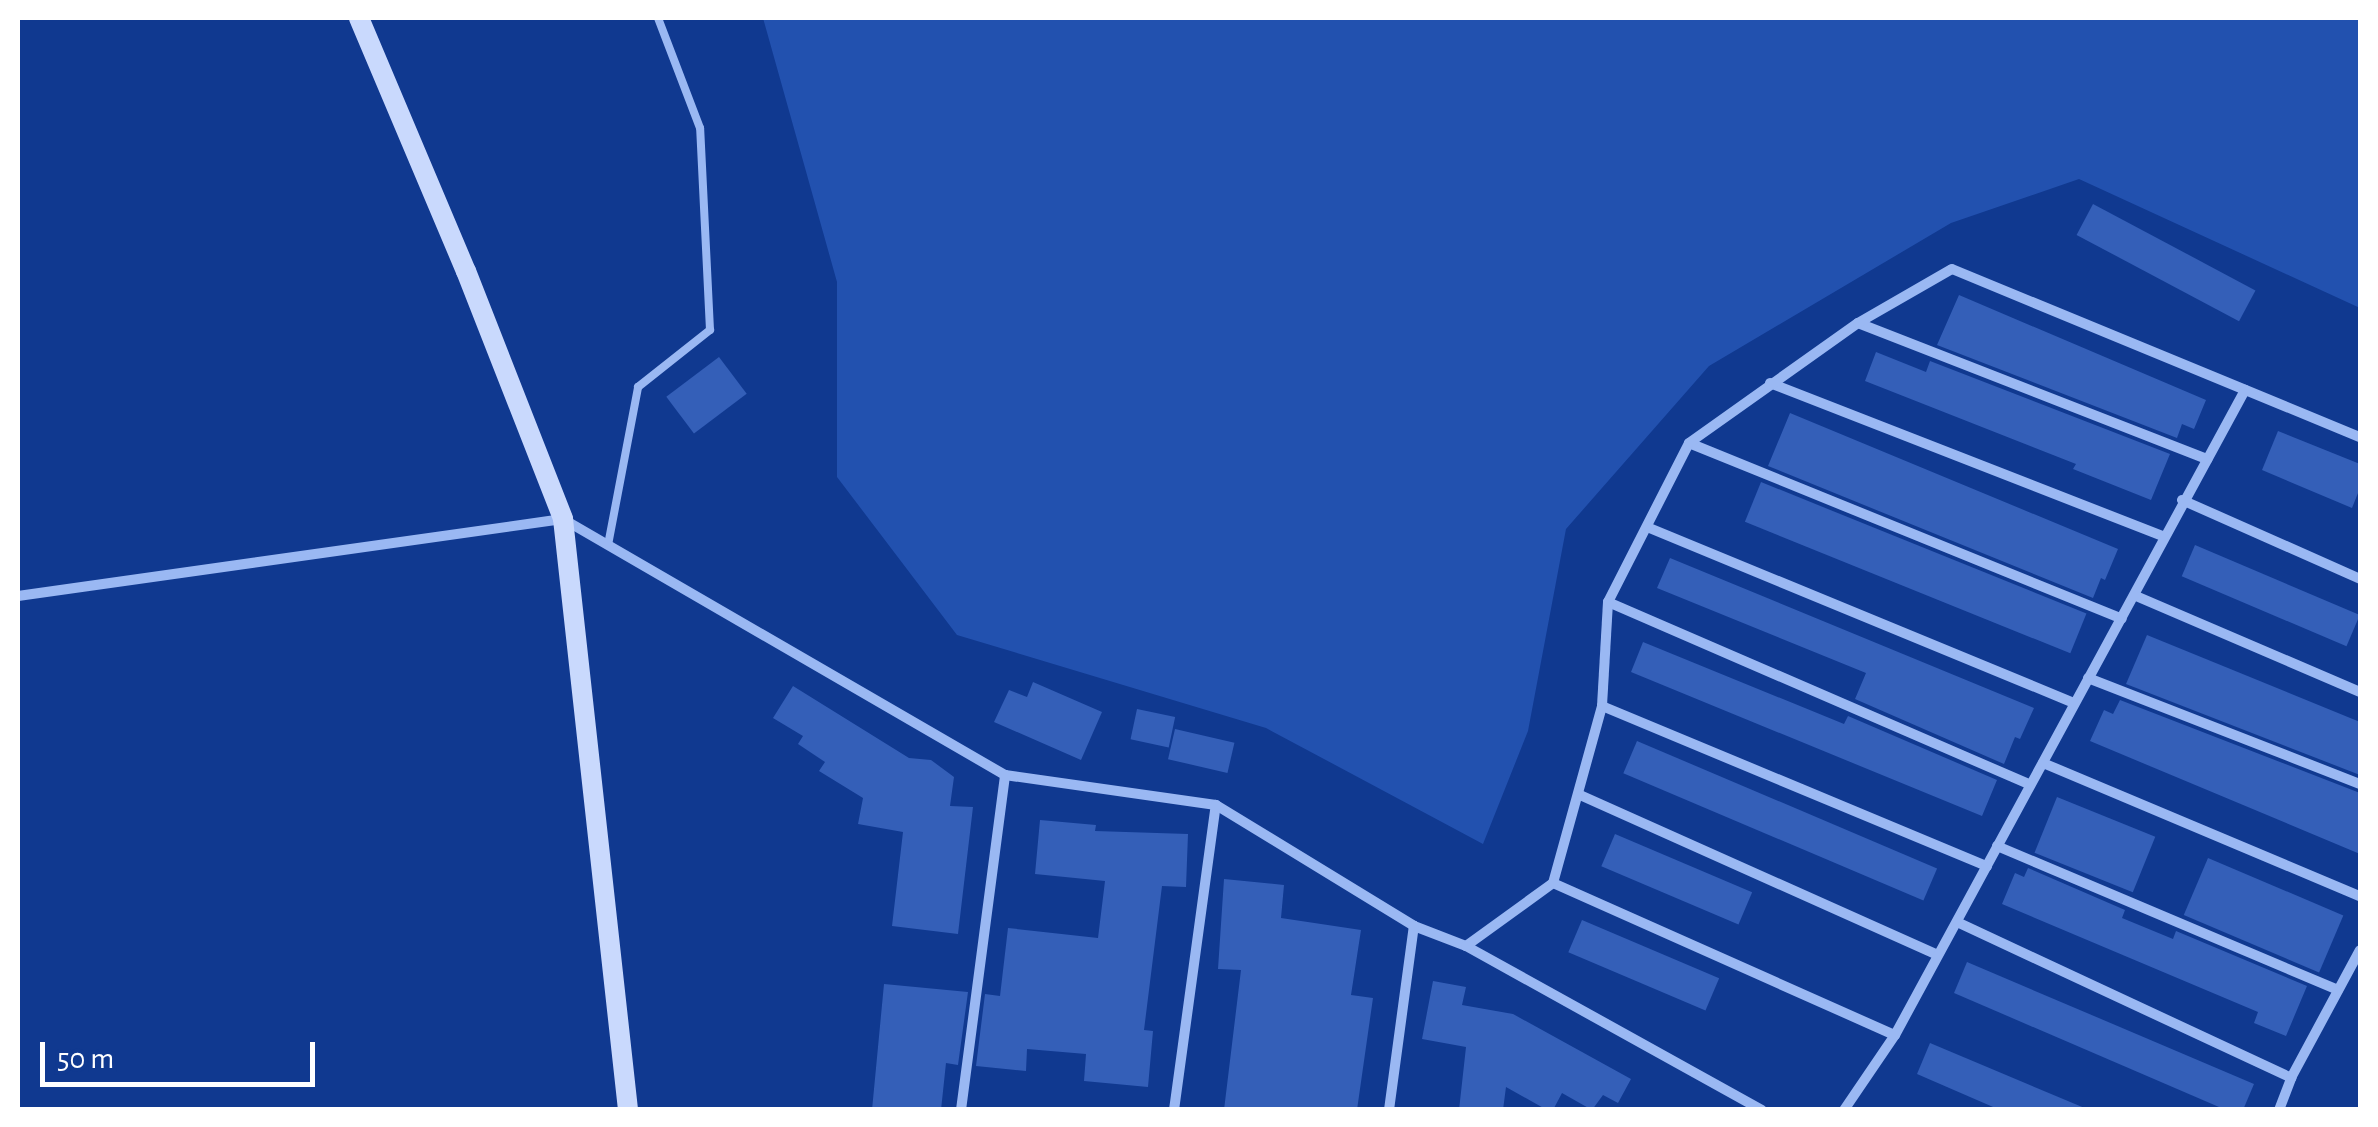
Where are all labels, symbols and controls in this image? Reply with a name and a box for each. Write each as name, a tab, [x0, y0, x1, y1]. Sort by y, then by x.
scale bar	[45, 1022, 320, 1084]
text: 50 m	[57, 1044, 114, 1074]

